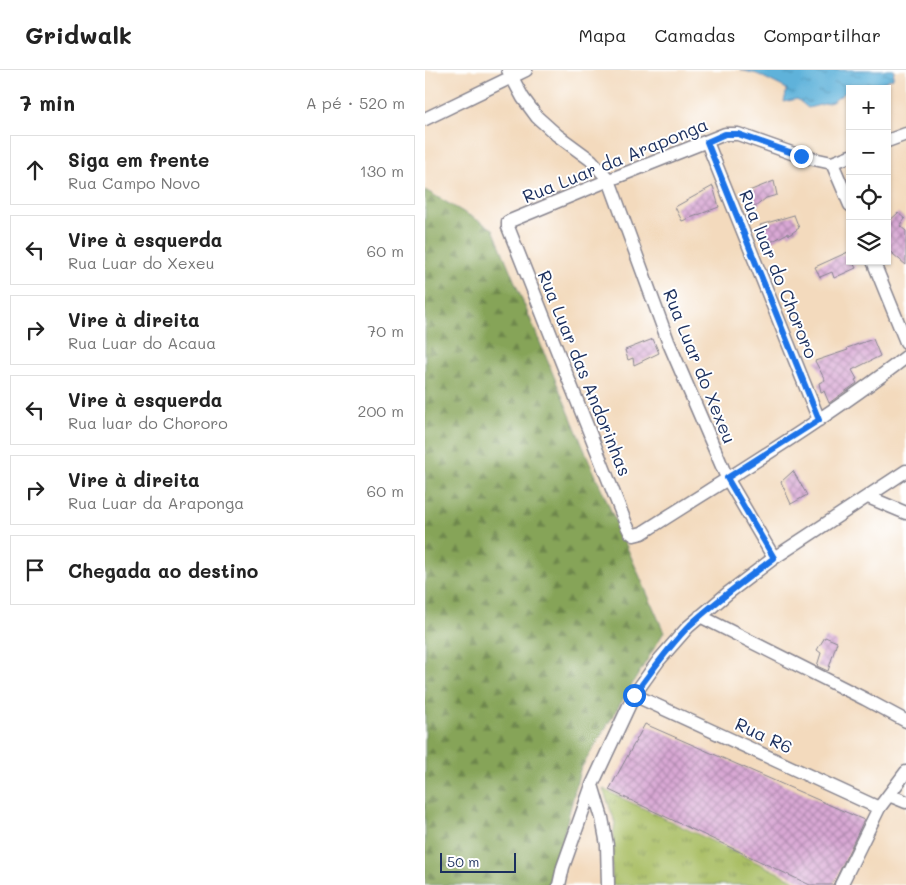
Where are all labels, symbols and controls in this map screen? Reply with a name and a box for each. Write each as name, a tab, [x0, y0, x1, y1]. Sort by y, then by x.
text: Gridwalk	[25, 19, 132, 50]
text: Mapa	[579, 23, 626, 47]
text: Camadas	[654, 23, 735, 47]
text: Compartilhar	[763, 23, 881, 47]
map controls	[846, 85, 891, 265]
button: +	[846, 85, 891, 130]
text: 7 min	[20, 89, 75, 116]
text: A pé · 520 m	[306, 92, 405, 113]
street label: Rua Luar da Araponga	[519, 112, 711, 208]
button: −	[846, 130, 891, 175]
route end	[790, 145, 813, 168]
text: Siga em frente	[68, 147, 209, 172]
icon: ahead	[21, 156, 49, 184]
text: 130 m	[360, 160, 404, 181]
text: Rua Campo Novo	[68, 172, 200, 193]
button: locate	[846, 175, 891, 220]
street label: Rua luar do Chororo	[734, 186, 824, 362]
button: layers	[846, 220, 891, 265]
text: Vire à esquerda	[68, 227, 223, 252]
icon: left	[21, 236, 49, 264]
text: 60 m	[367, 240, 404, 261]
text: Rua Luar do Xexeu	[68, 252, 214, 273]
street label: Rua Luar das Andorinhas	[533, 267, 637, 479]
street label: Rua Luar do Xexeu	[658, 285, 742, 447]
text: Vire à direita	[68, 307, 200, 332]
icon: right	[21, 316, 49, 344]
text: 70 m	[367, 320, 404, 341]
text: Rua Luar do Acaua	[68, 332, 216, 353]
text: Vire à esquerda	[68, 387, 223, 412]
icon: left	[21, 396, 49, 424]
text: 200 m	[357, 400, 404, 421]
text: Rua luar do Chororo	[68, 412, 228, 433]
text: Vire à direita	[68, 467, 200, 492]
icon: right	[21, 476, 49, 504]
text: 60 m	[367, 480, 404, 501]
text: Rua Luar da Araponga	[68, 492, 244, 513]
icon: arrive	[21, 556, 49, 584]
text: Chegada ao destino	[68, 558, 258, 583]
route start	[623, 684, 646, 707]
street label: Rua R6	[731, 711, 797, 759]
scale bar	[440, 850, 516, 873]
text: 50 m	[447, 852, 479, 871]

